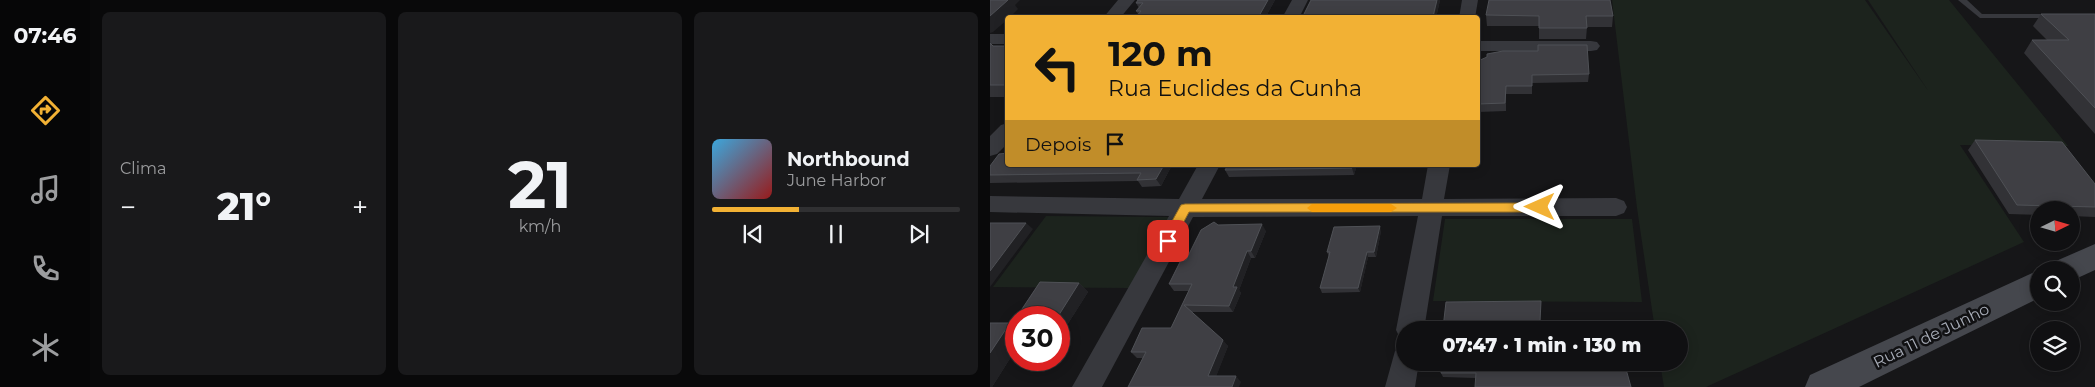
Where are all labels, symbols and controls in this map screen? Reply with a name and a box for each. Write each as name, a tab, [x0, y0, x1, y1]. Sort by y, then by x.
text: 07:46	[14, 22, 77, 49]
text: 120 m	[1108, 32, 1213, 75]
icon: left	[1025, 35, 1090, 100]
text: Rua Euclides da Cunha	[1108, 75, 1362, 102]
icon: directions	[28, 93, 63, 128]
icon: arrive	[1101, 130, 1129, 158]
text: Depois	[1025, 133, 1091, 156]
text: 21	[508, 145, 572, 224]
text: Northbound	[787, 148, 910, 171]
text: Clima	[120, 159, 166, 178]
text: June Harbor	[787, 171, 886, 190]
icon: music	[28, 172, 63, 207]
position arrow	[1513, 180, 1565, 232]
text: 21°	[217, 183, 271, 230]
text: −	[120, 190, 136, 224]
text: +	[352, 190, 368, 224]
north arrow	[2030, 201, 2080, 251]
map controls	[2030, 201, 2080, 371]
text: km/h	[519, 217, 561, 236]
icon: previous	[739, 220, 767, 248]
icon: pause	[822, 220, 850, 248]
icon: next	[905, 220, 933, 248]
pin	[1147, 220, 1189, 262]
icon: arrive	[1154, 227, 1182, 255]
icon: phone	[28, 251, 63, 286]
button: search	[2030, 261, 2080, 311]
street label: Rua 11 de Junho	[1870, 299, 1992, 372]
speed limit sign: 30	[1005, 306, 1070, 371]
button: layers	[2030, 321, 2080, 371]
icon: climate	[28, 330, 63, 365]
text: 07:47 · 1 min · 130 m	[1443, 334, 1641, 357]

